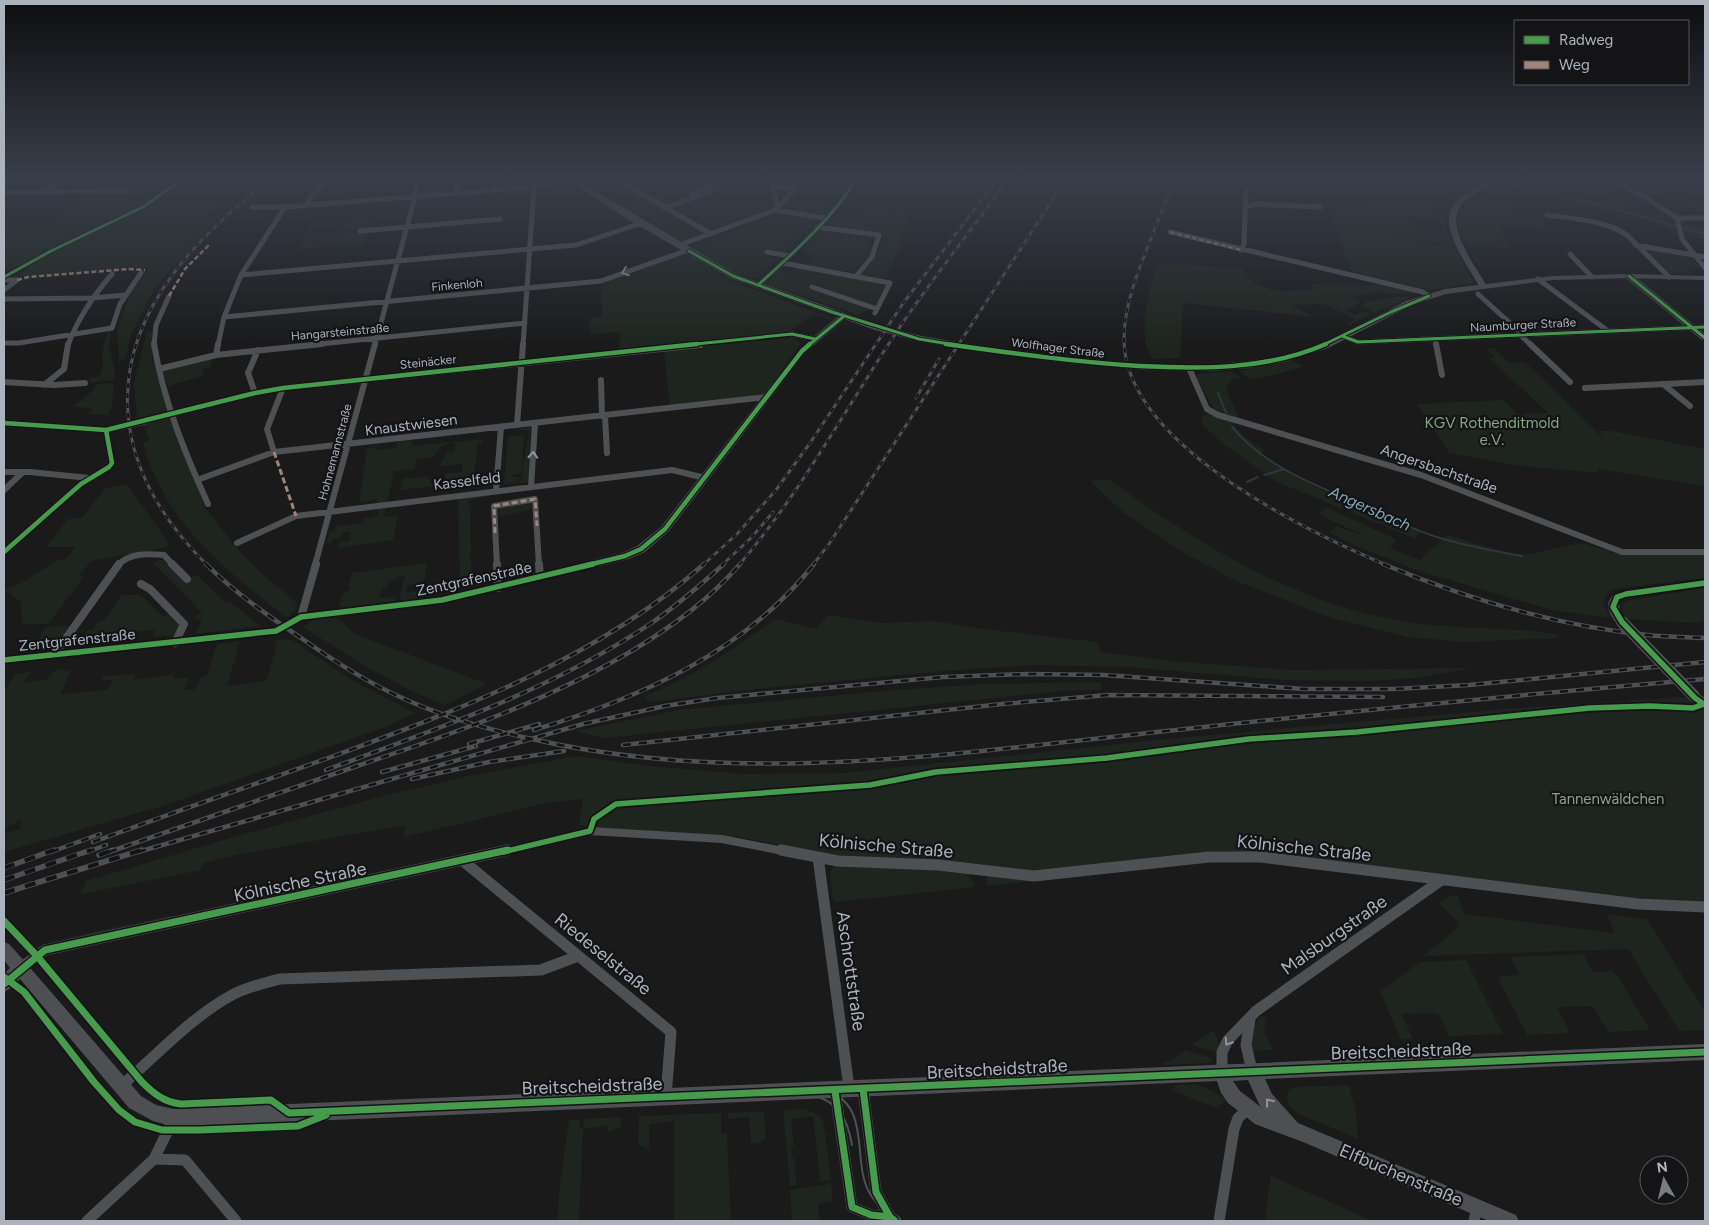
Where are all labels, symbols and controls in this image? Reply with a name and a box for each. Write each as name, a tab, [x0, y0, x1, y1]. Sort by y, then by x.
legend	[1514, 20, 1689, 85]
text: Radweg	[1559, 31, 1613, 49]
text: Weg	[1559, 56, 1590, 74]
one-way arrow	[622, 266, 630, 276]
street label: Finkenloh	[431, 276, 483, 294]
street label: Naumburger Straße	[1470, 315, 1577, 335]
street label: Hangarsteinstraße	[290, 321, 390, 343]
street label: Wolfhager Straße	[1011, 335, 1106, 361]
street label: Steinäcker	[399, 352, 457, 372]
street label: Hohnemannstraße	[315, 402, 355, 502]
street label: Knaustwiesen	[364, 410, 458, 440]
park label: KGV Rothenditmold e.V.	[1425, 414, 1559, 449]
street label: Angersbachstraße	[1378, 441, 1500, 497]
one-way arrow	[527, 451, 538, 459]
street label: Kasselfeld	[432, 468, 502, 494]
water label: Angersbach	[1325, 482, 1414, 535]
street label: Zentgrafenstraße	[415, 558, 533, 600]
street label: Zentgrafenstraße	[18, 625, 136, 655]
park label: Tannenwäldchen	[1552, 790, 1664, 808]
street label: Kölnische Straße	[818, 829, 954, 863]
street label: Kölnische Straße	[1236, 830, 1372, 866]
street label: Kölnische Straße	[232, 857, 368, 907]
street label: Malsburgstraße	[1277, 890, 1391, 980]
street label: Riedeselstraße	[550, 908, 656, 1000]
street label: Aschrottstraße	[832, 910, 870, 1033]
one-way arrow	[1225, 1037, 1235, 1046]
street label: Breitscheidstraße	[1330, 1038, 1472, 1064]
street label: Breitscheidstraße	[926, 1054, 1068, 1084]
street label: Breitscheidstraße	[521, 1073, 663, 1099]
one-way arrow	[1266, 1099, 1274, 1108]
street label: Elfbuchenstraße	[1336, 1139, 1466, 1211]
north arrow	[1639, 1155, 1689, 1205]
text: N	[1656, 1158, 1669, 1177]

